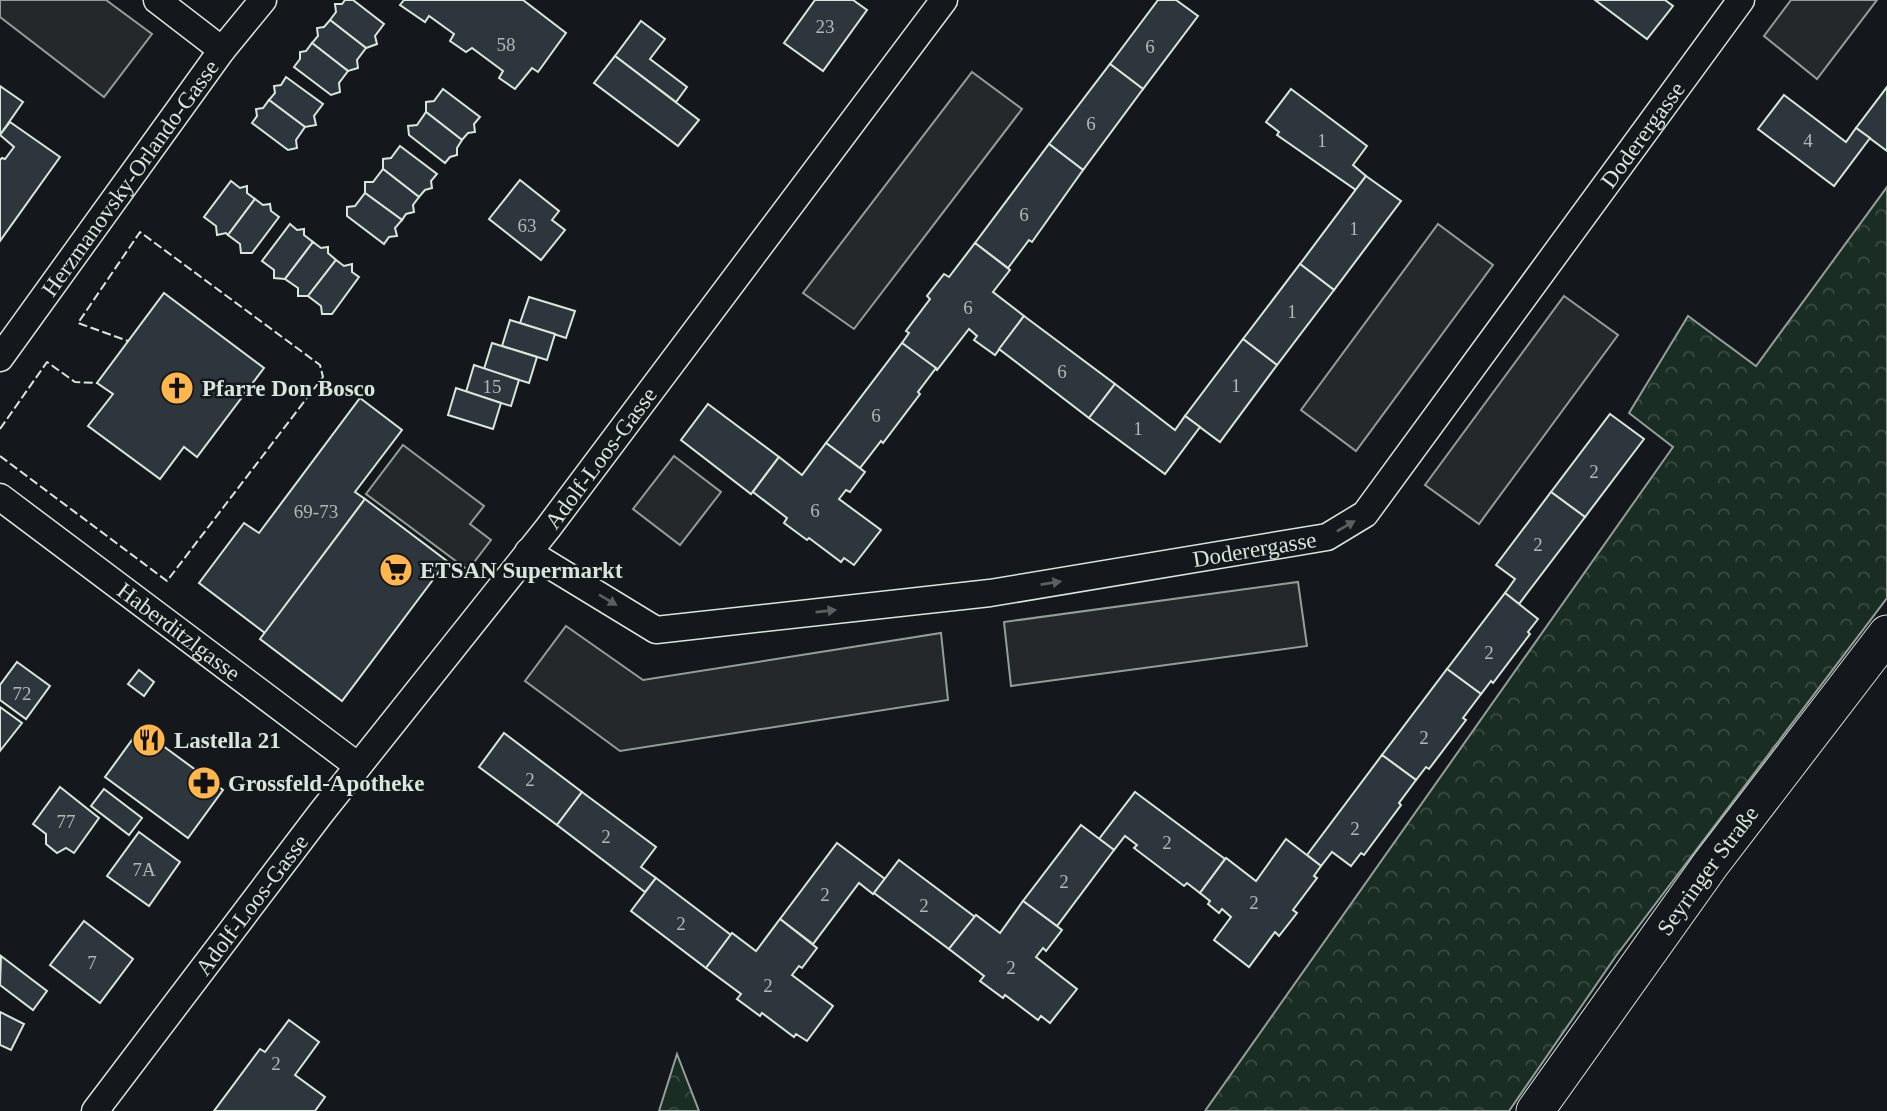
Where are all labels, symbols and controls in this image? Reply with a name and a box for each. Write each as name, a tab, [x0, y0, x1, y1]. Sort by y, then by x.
house number: 23	[816, 16, 835, 37]
house number: 58	[497, 34, 516, 55]
house number: 6	[1145, 36, 1155, 57]
street label: Herzmanovsky-Orlando-Gasse	[36, 55, 223, 301]
street label: Doderergasse	[1596, 77, 1689, 192]
house number: 6	[1086, 113, 1096, 134]
house number: 1	[1317, 130, 1327, 151]
house number: 4	[1803, 130, 1813, 151]
house number: 6	[1019, 204, 1029, 225]
house number: 63	[518, 215, 537, 236]
house number: 1	[1349, 218, 1359, 239]
house number: 6	[963, 297, 973, 318]
house number: 1	[1287, 301, 1297, 322]
house number: 6	[1057, 361, 1067, 382]
church icon: Pfarre Don Bosco	[158, 369, 196, 407]
house number: 1	[1231, 375, 1241, 396]
place label: Pfarre Don Bosco	[202, 376, 375, 401]
house number: 15	[483, 376, 502, 397]
street label: Adolf-Loos-Gasse	[540, 382, 662, 533]
house number: 6	[871, 405, 881, 426]
house number: 1	[1133, 418, 1143, 439]
house number: 2	[1589, 461, 1599, 482]
house number: 6	[810, 500, 820, 521]
house number: 69-73	[294, 501, 338, 522]
one-way arrow	[1336, 519, 1355, 532]
street label: Doderergasse	[1191, 526, 1318, 572]
house number: 2	[1533, 534, 1543, 555]
supermarket icon: ETSAN Supermarkt	[377, 551, 415, 589]
place label: ETSAN Supermarkt	[420, 558, 623, 583]
street label: Haberditzlgasse	[113, 577, 245, 686]
one-way arrow	[1040, 577, 1062, 588]
one-way arrow	[598, 594, 617, 606]
one-way arrow	[815, 605, 837, 616]
house number: 2	[1484, 642, 1494, 663]
house number: 72	[13, 683, 32, 704]
restaurant icon: Lastella 21	[130, 721, 168, 759]
house number: 2	[1419, 727, 1429, 748]
place label: Lastella 21	[174, 728, 281, 753]
pharmacy icon: Grossfeld-Apotheke	[185, 764, 223, 802]
house number: 2	[525, 769, 535, 790]
place label: Grossfeld-Apotheke	[228, 771, 424, 796]
street label: Seyringer Straße	[1652, 801, 1763, 940]
house number: 77	[57, 811, 76, 832]
house number: 2	[1350, 818, 1360, 839]
house number: 2	[601, 826, 611, 847]
street label: Adolf-Loos-Gasse	[190, 829, 313, 980]
house number: 2	[1162, 832, 1172, 853]
house number: 7A	[132, 859, 156, 880]
house number: 2	[1059, 871, 1069, 892]
house number: 2	[820, 884, 830, 905]
house number: 2	[1249, 892, 1259, 913]
house number: 2	[919, 895, 929, 916]
house number: 2	[676, 913, 686, 934]
house number: 7	[87, 952, 97, 973]
house number: 2	[1006, 957, 1016, 978]
house number: 2	[763, 975, 773, 996]
house number: 2	[271, 1053, 281, 1074]

